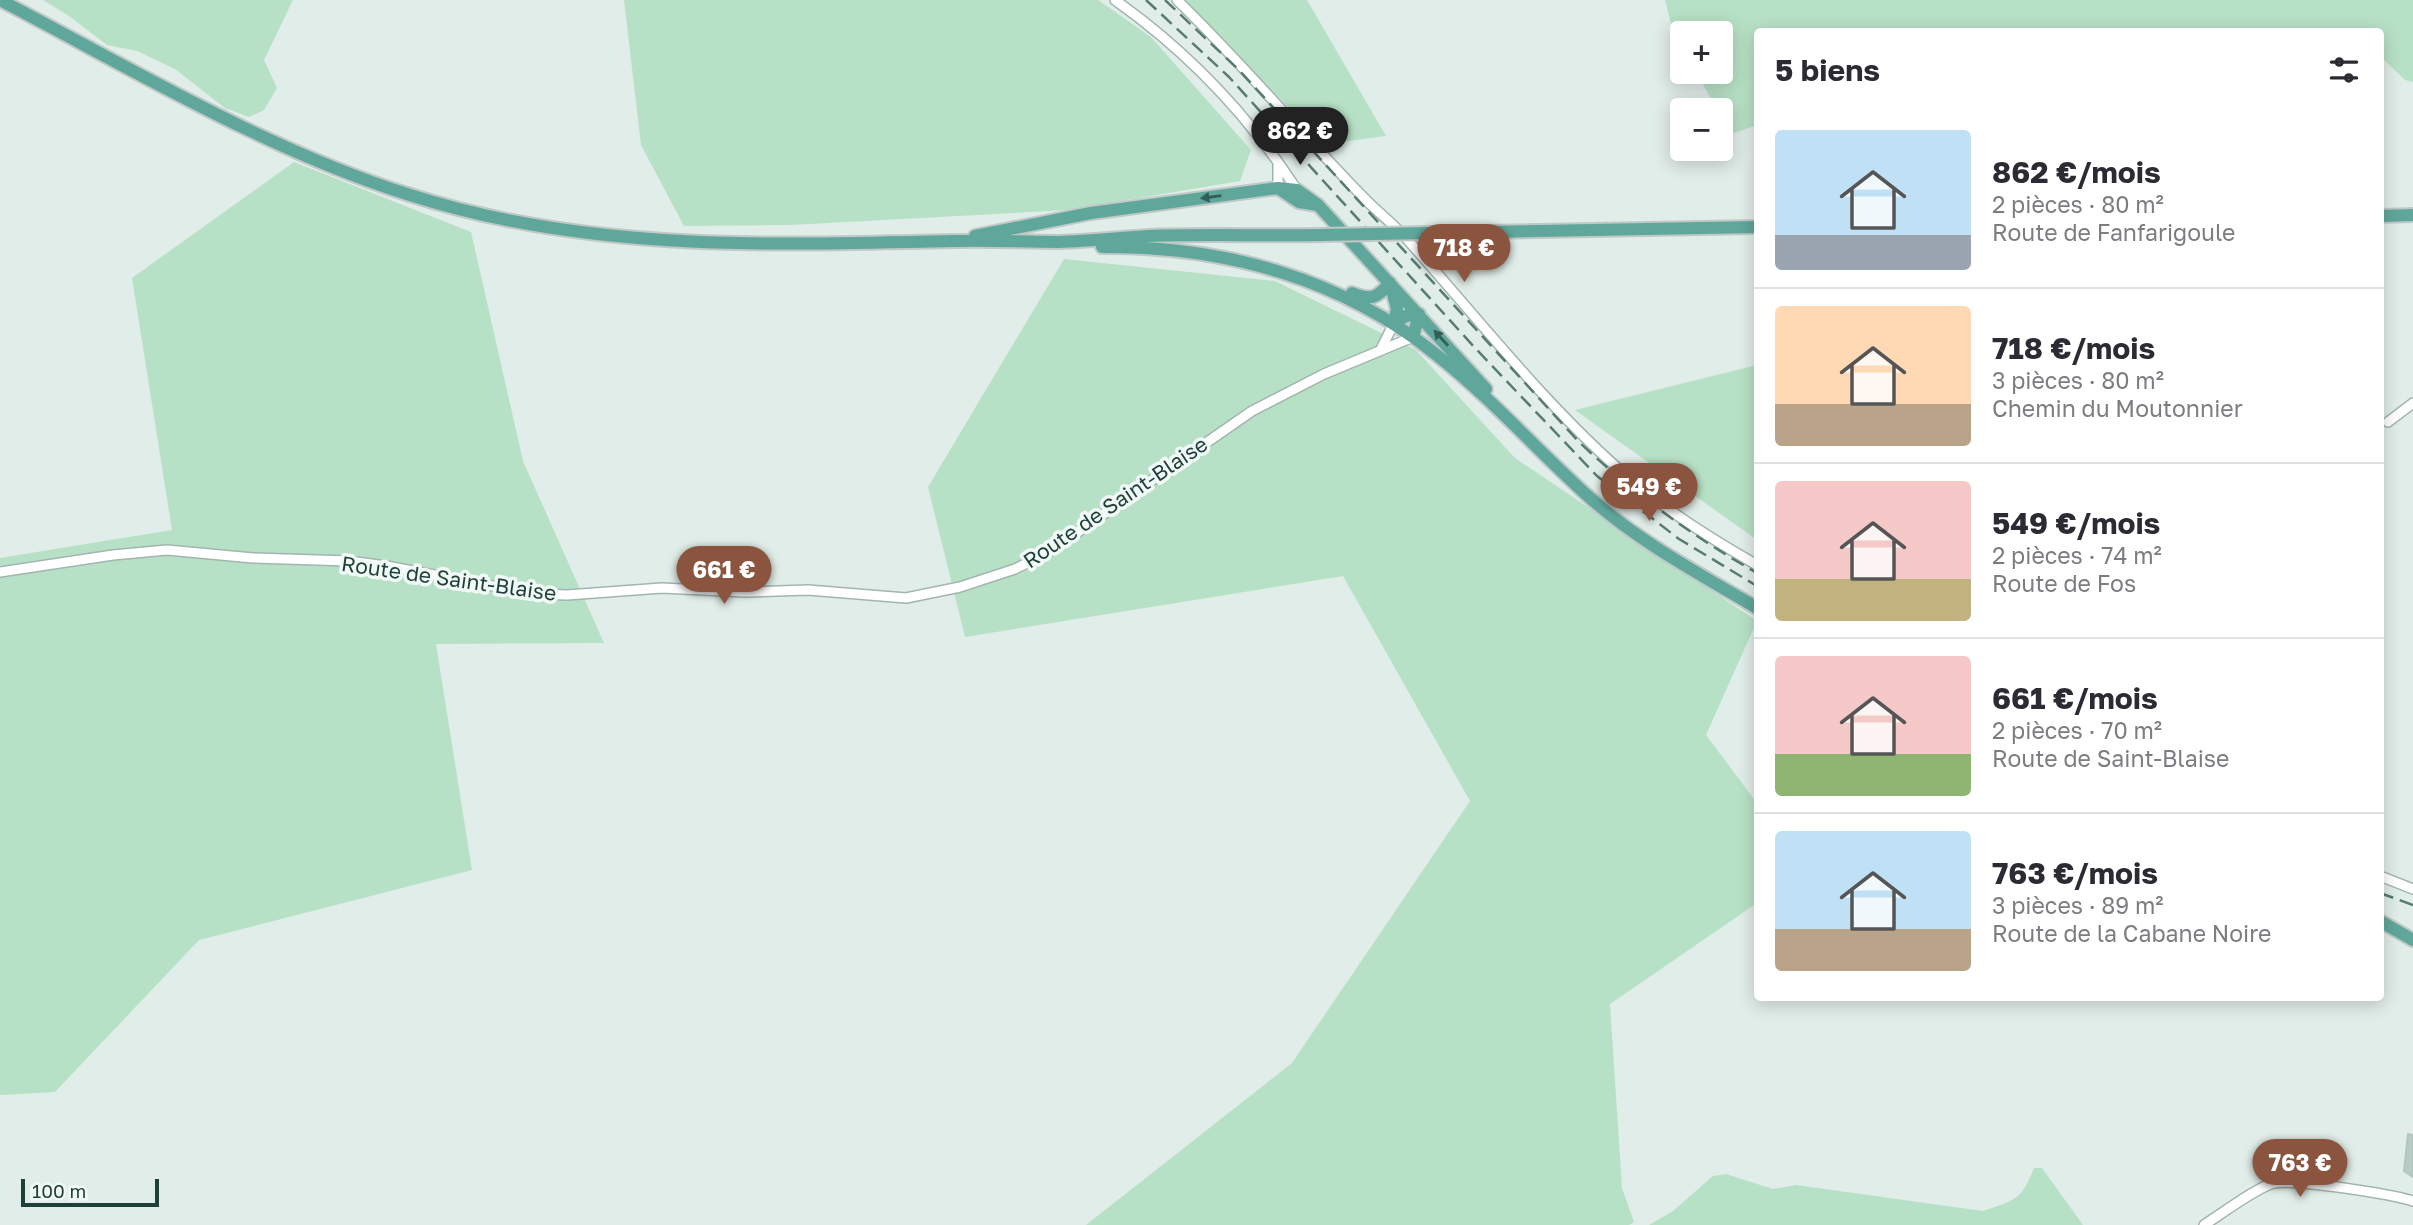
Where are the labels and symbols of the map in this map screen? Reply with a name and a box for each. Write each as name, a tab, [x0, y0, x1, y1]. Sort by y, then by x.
pin: 862 €	[1251, 108, 1349, 167]
one-way arrow	[1199, 192, 1221, 203]
pin: 718 €	[1415, 224, 1513, 284]
one-way arrow	[1433, 329, 1449, 347]
street label: Route de Saint-Blaise	[1018, 431, 1212, 573]
pin: 549 €	[1600, 463, 1698, 523]
pin: 661 €	[675, 546, 773, 606]
street label: Route de Saint-Blaise	[340, 550, 558, 606]
pin: 763 €	[2251, 1140, 2349, 1199]
scale bar	[21, 1176, 159, 1208]

